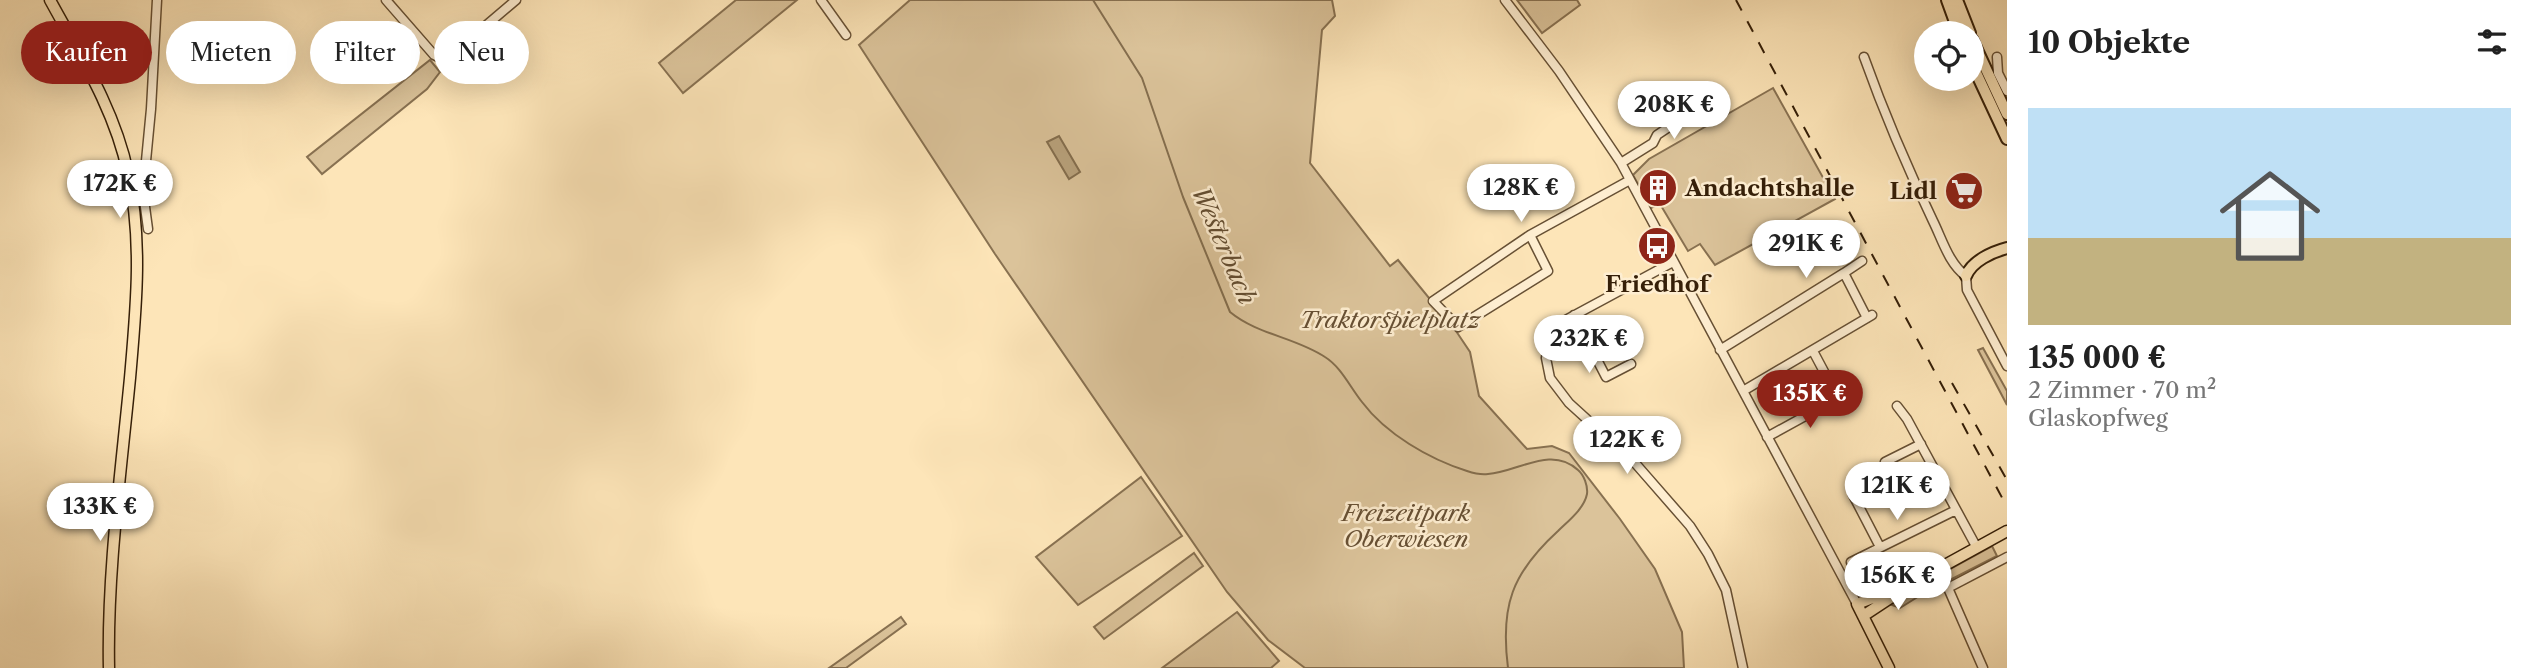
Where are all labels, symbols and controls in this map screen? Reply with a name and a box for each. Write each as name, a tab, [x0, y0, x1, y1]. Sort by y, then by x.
chip: Kaufen	[21, 21, 152, 84]
chip: Mieten	[166, 21, 296, 84]
chip: Filter	[310, 21, 420, 84]
chip: Neu	[434, 21, 529, 84]
map controls	[1914, 21, 1984, 91]
button: locate	[1914, 21, 1984, 91]
icon: filters	[2473, 23, 2511, 61]
text: 10 Objekte	[2028, 24, 2190, 61]
pin: 208K €	[1617, 82, 1731, 141]
text: 208K €	[1634, 90, 1714, 118]
icon: home	[2207, 153, 2333, 279]
pin: 172K €	[63, 160, 177, 220]
pin: 128K €	[1464, 164, 1578, 224]
building icon: Andachtshalle	[1637, 167, 1679, 209]
text: 172K €	[83, 169, 157, 197]
supermarket icon: Lidl	[1943, 170, 1985, 212]
text: 128K €	[1483, 173, 1559, 201]
place label: Andachtshalle	[1684, 174, 1855, 202]
place label: Lidl	[1889, 177, 1937, 205]
water label: Westerbach	[1186, 181, 1262, 309]
pin: 291K €	[1749, 220, 1863, 280]
bus stop icon: Friedhof	[1636, 225, 1678, 267]
text: 291K €	[1768, 229, 1844, 257]
place label: Friedhof	[1605, 270, 1712, 298]
park label: Traktorspielplatz	[1300, 306, 1482, 334]
pin: 232K €	[1532, 316, 1646, 375]
text: 232K €	[1550, 324, 1628, 352]
text: 135 000 €	[2028, 339, 2166, 376]
pin: 135K €	[1753, 370, 1867, 430]
text: 2 Zimmer · 70 m²	[2028, 376, 2216, 404]
text: 135K €	[1773, 379, 1847, 407]
text: Glaskopfweg	[2028, 404, 2168, 432]
pin: 122K €	[1570, 416, 1684, 476]
text: 122K €	[1589, 425, 1665, 453]
pin: 121K €	[1840, 462, 1954, 522]
text: 121K €	[1861, 471, 1933, 499]
pin: 133K €	[43, 484, 157, 543]
text: 133K €	[63, 492, 137, 520]
park label: Freizeitpark Oberwiesen	[1340, 499, 1470, 553]
pin: 156K €	[1841, 552, 1955, 612]
text: 156K €	[1860, 561, 1936, 589]

